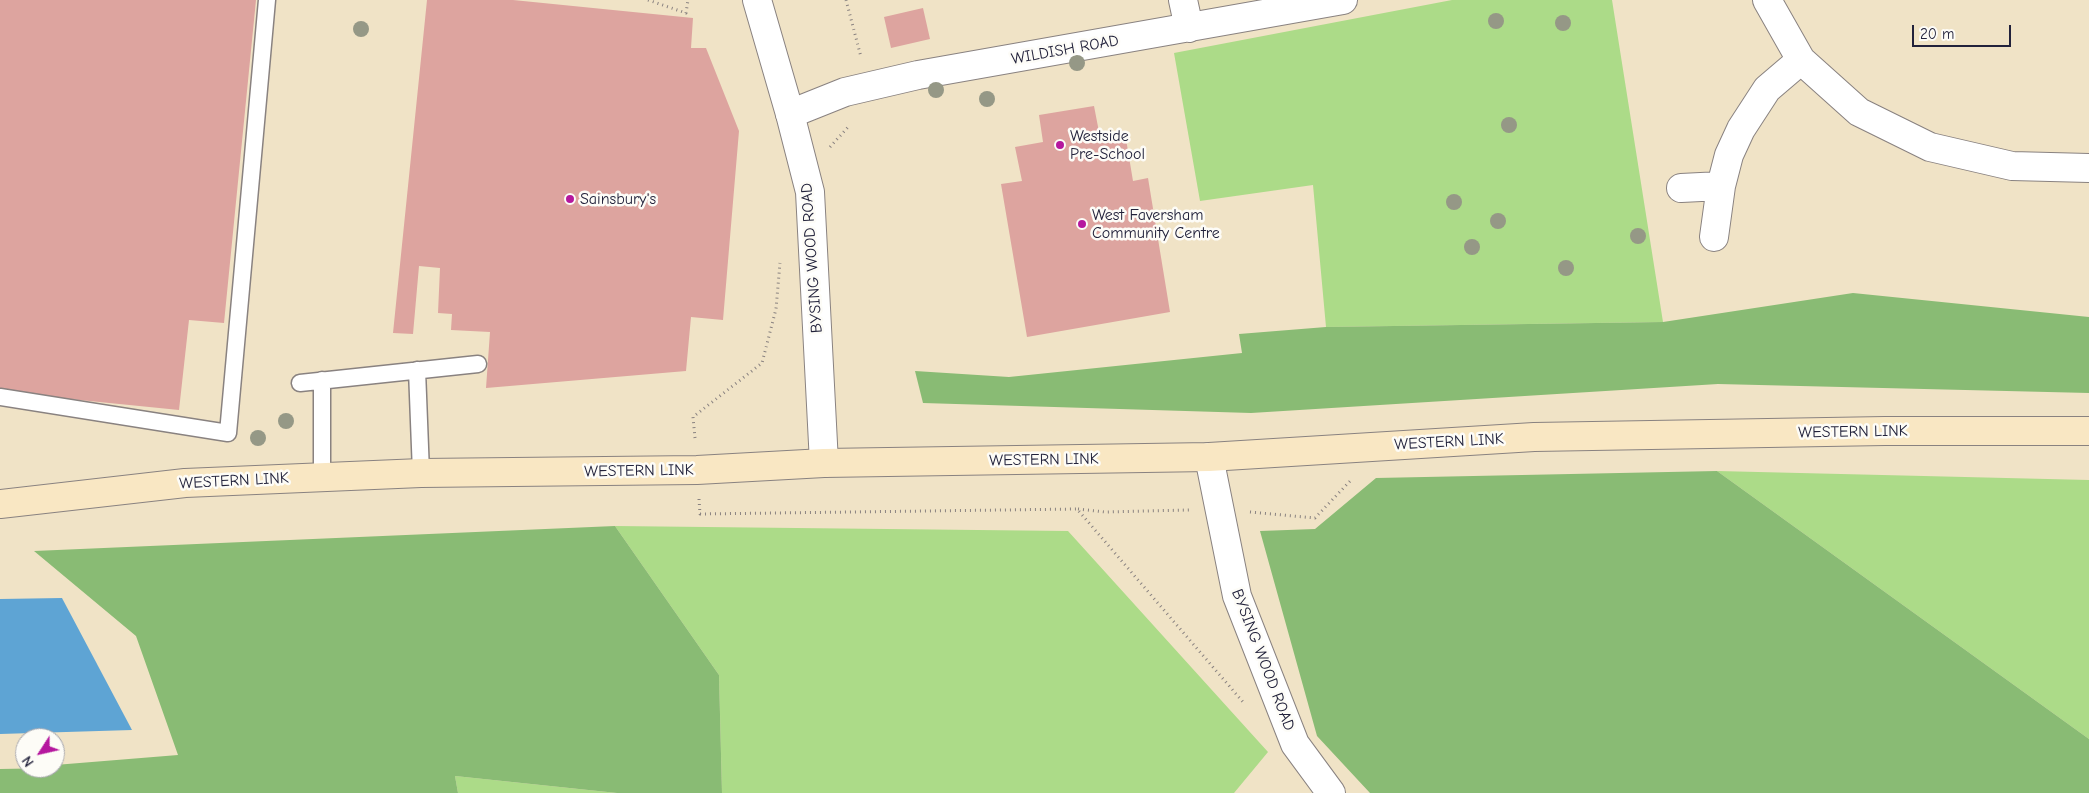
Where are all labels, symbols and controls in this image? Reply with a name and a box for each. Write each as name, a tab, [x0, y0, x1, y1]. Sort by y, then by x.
scale bar	[1914, 15, 2013, 47]
text: 20 m	[1920, 25, 1954, 43]
street label: WILDISH ROAD	[1010, 31, 1120, 69]
place label: Westside Pre-School	[1070, 126, 1145, 164]
marker: Westside Pre-School	[1054, 139, 1066, 151]
street label: BYSING WOOD ROAD	[797, 182, 827, 334]
place label: Sainsbury's	[580, 189, 656, 209]
marker: Sainsbury's	[564, 193, 576, 205]
place label: West Faversham Community Centre	[1092, 205, 1220, 243]
marker: West Faversham Community Centre	[1076, 218, 1088, 230]
street label: WESTERN LINK	[1798, 421, 1908, 443]
street label: WESTERN LINK	[1394, 430, 1504, 454]
street label: WESTERN LINK	[989, 449, 1099, 471]
street label: WESTERN LINK	[584, 460, 694, 482]
street label: WESTERN LINK	[179, 469, 289, 493]
street label: BYSING WOOD ROAD	[1227, 586, 1299, 734]
north arrow	[15, 728, 65, 778]
text: N	[19, 753, 38, 770]

